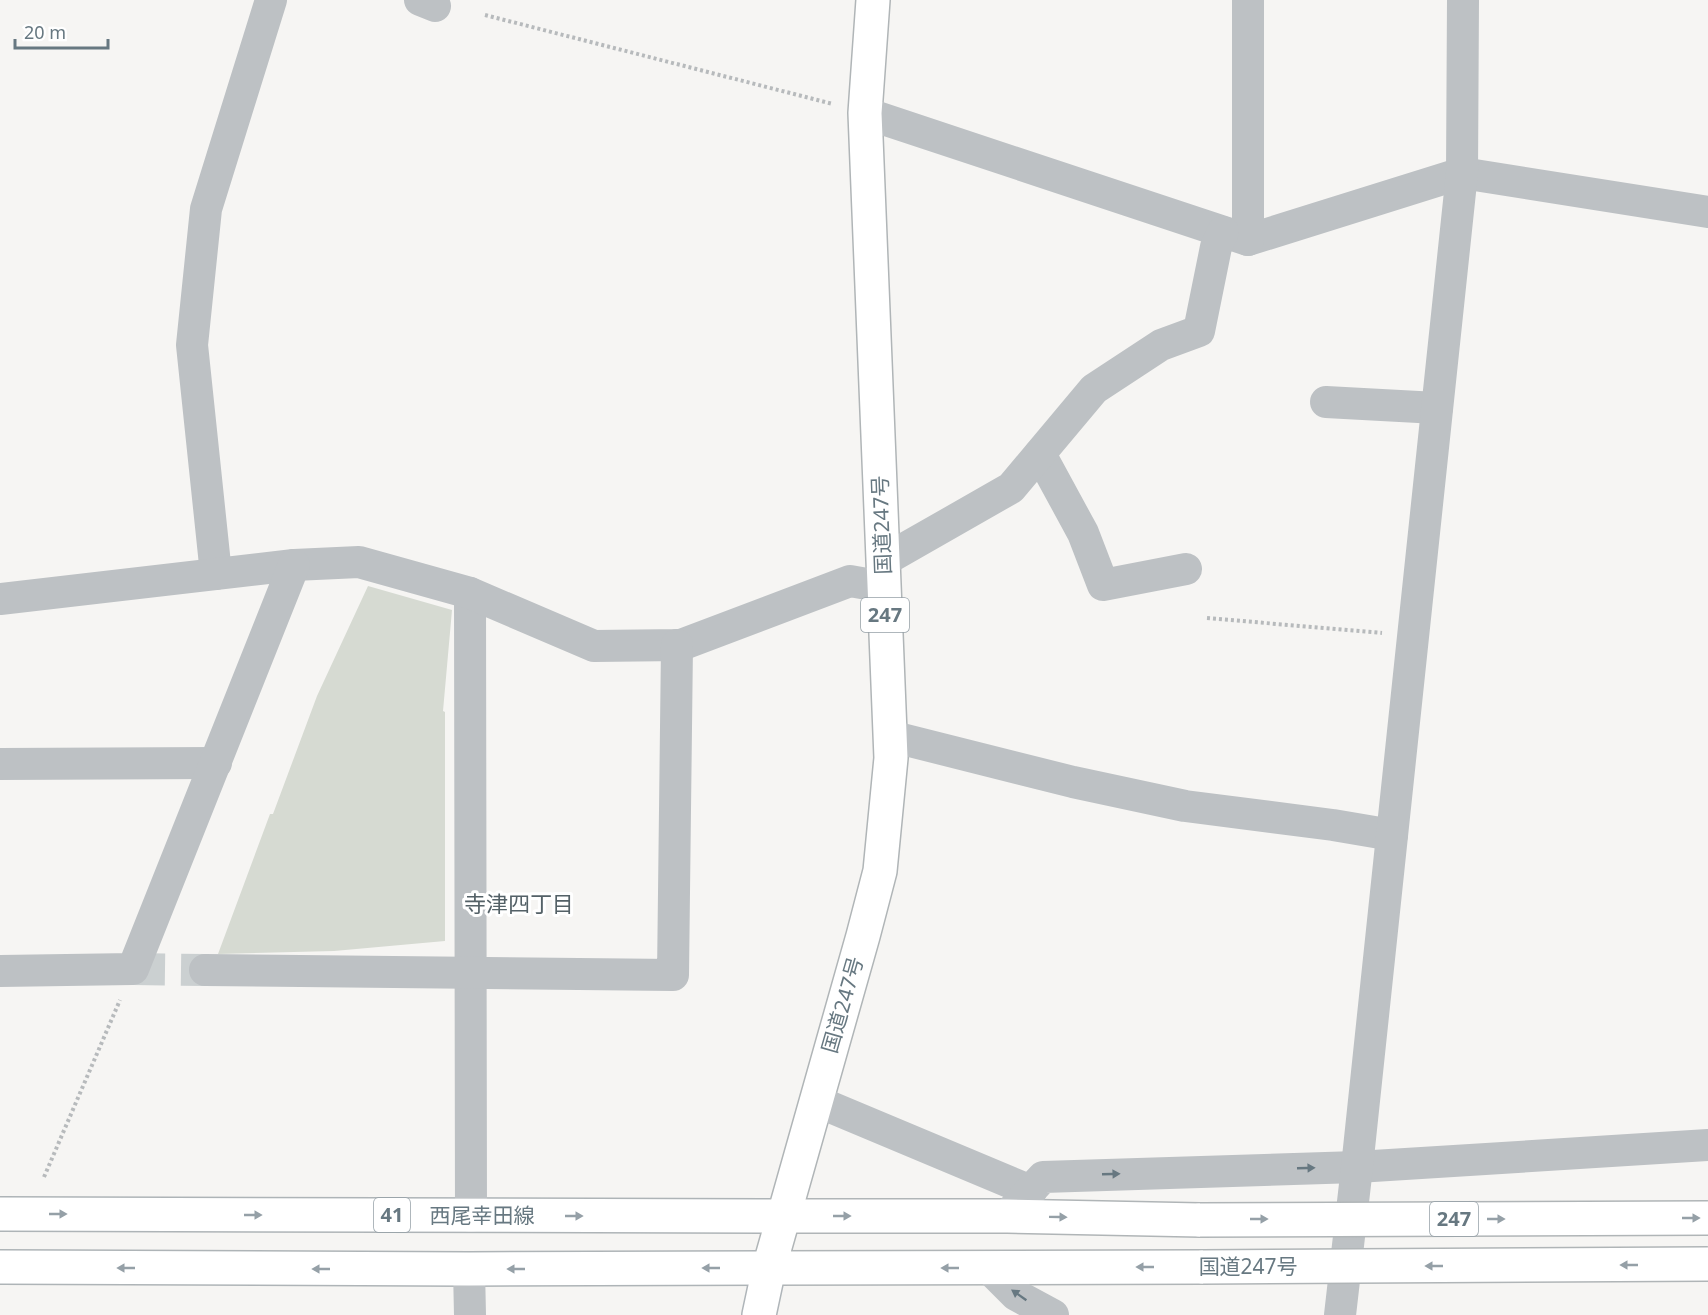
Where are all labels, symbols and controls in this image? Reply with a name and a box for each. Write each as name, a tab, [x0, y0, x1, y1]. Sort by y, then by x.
scale bar	[15, 12, 108, 50]
text: 20 m	[24, 20, 66, 44]
street label: 国道247号	[865, 475, 897, 575]
road number: 247	[861, 598, 909, 632]
district label: 寺津四丁目	[464, 888, 574, 918]
street label: 国道247号	[815, 953, 869, 1056]
one-way arrow	[1297, 1164, 1316, 1173]
one-way arrow	[1102, 1170, 1121, 1179]
road number: 41	[374, 1198, 410, 1232]
street label: 西尾幸田線	[430, 1201, 535, 1229]
road number: 247	[1430, 1202, 1478, 1236]
one-way arrow	[49, 1209, 68, 1219]
one-way arrow	[244, 1210, 263, 1220]
one-way arrow	[565, 1211, 584, 1221]
one-way arrow	[832, 1211, 851, 1221]
one-way arrow	[1048, 1212, 1067, 1222]
one-way arrow	[1681, 1213, 1700, 1223]
one-way arrow	[1249, 1214, 1268, 1224]
one-way arrow	[1486, 1214, 1505, 1224]
street label: 国道247号	[1198, 1252, 1298, 1280]
one-way arrow	[1619, 1260, 1638, 1270]
one-way arrow	[1424, 1261, 1443, 1271]
one-way arrow	[1135, 1262, 1154, 1272]
one-way arrow	[116, 1263, 135, 1273]
one-way arrow	[701, 1263, 720, 1273]
one-way arrow	[940, 1263, 959, 1273]
one-way arrow	[311, 1264, 330, 1274]
one-way arrow	[506, 1264, 525, 1274]
one-way arrow	[1011, 1289, 1027, 1301]

